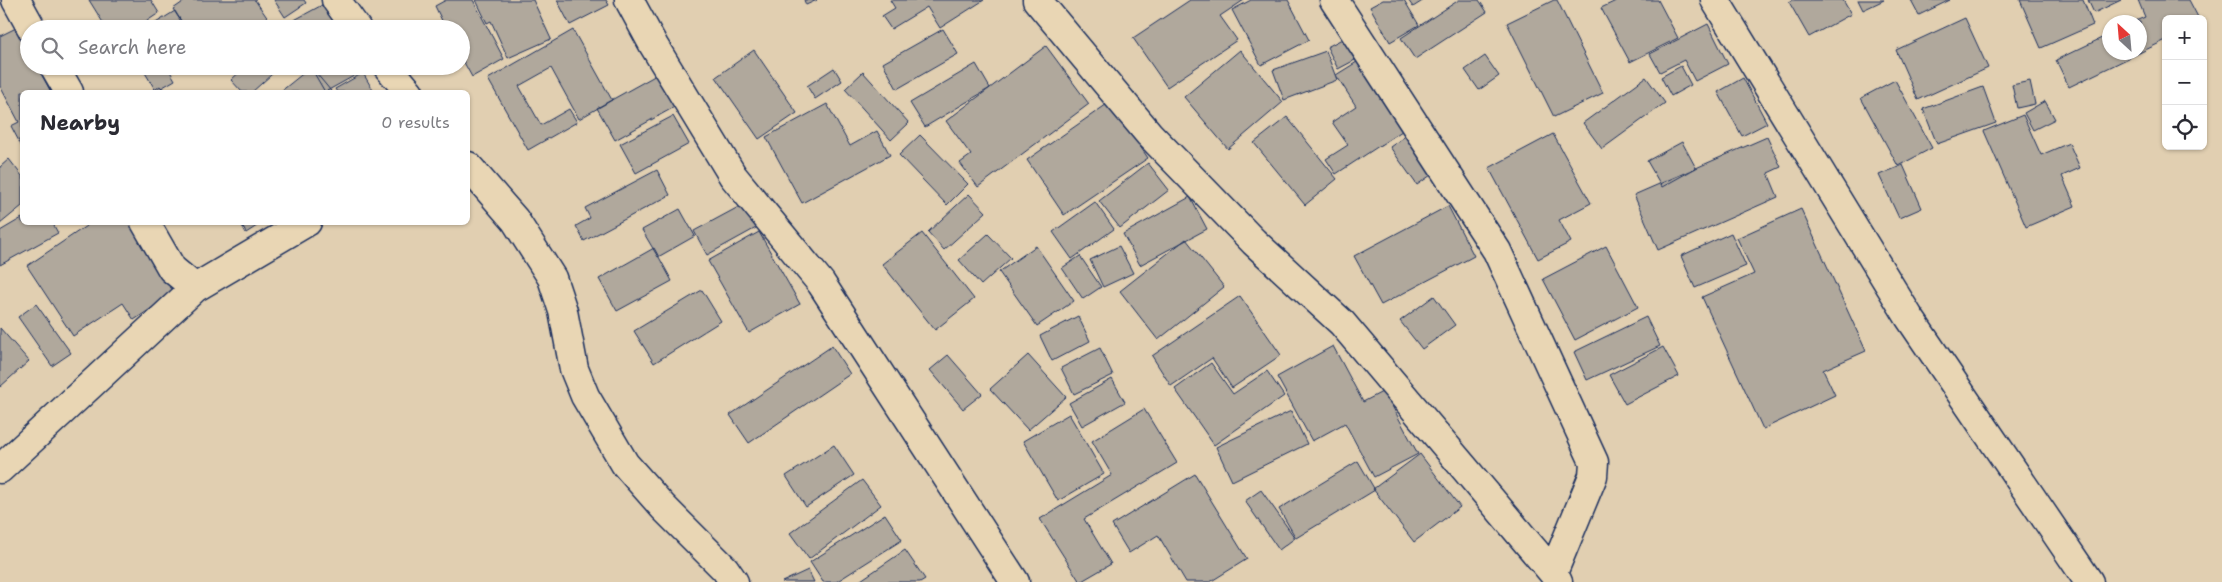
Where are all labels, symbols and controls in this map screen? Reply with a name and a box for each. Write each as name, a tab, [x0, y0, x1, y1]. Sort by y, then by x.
north arrow	[2102, 15, 2147, 60]
map controls	[2162, 15, 2207, 150]
button: +	[2162, 15, 2207, 60]
search box	[20, 20, 470, 75]
icon: search	[38, 34, 66, 62]
text: Search here	[78, 35, 187, 60]
button: −	[2162, 60, 2207, 105]
button: locate	[2162, 105, 2207, 150]
text: Nearby	[40, 109, 120, 137]
text: 0 results	[381, 112, 450, 133]

